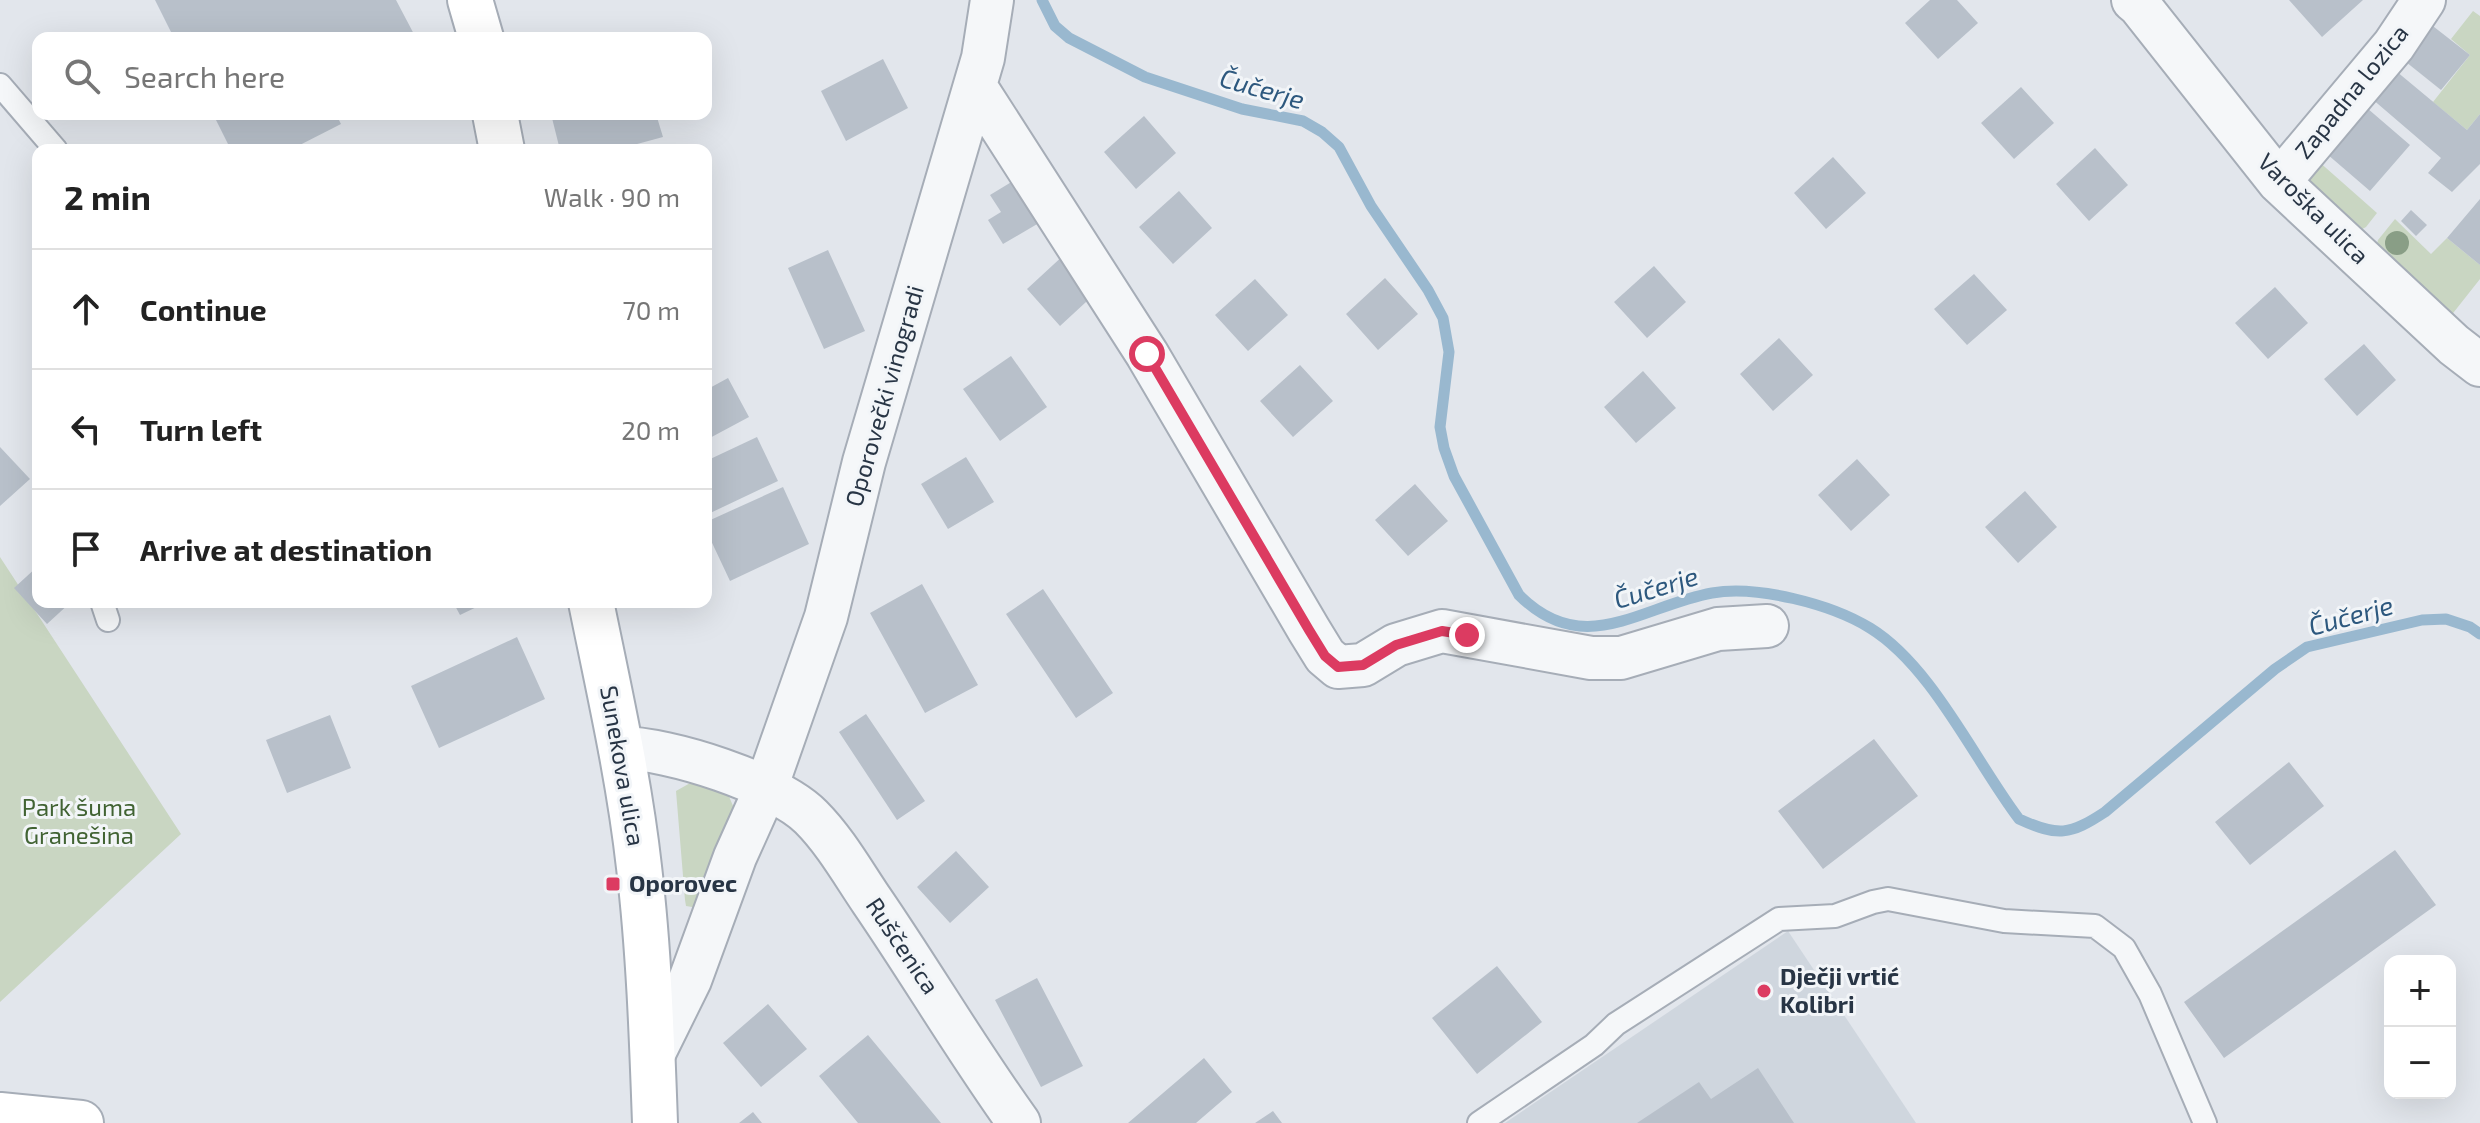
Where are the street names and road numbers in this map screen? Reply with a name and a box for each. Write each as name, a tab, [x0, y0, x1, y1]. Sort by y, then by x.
street label: Zapadna lozica	[2288, 18, 2414, 164]
street label: Varoška ulica	[2253, 147, 2375, 269]
street label: Oporovečki vinogradi	[838, 282, 929, 510]
street label: Sunekova ulica	[595, 683, 652, 848]
street label: Ruščenica	[860, 891, 946, 999]

